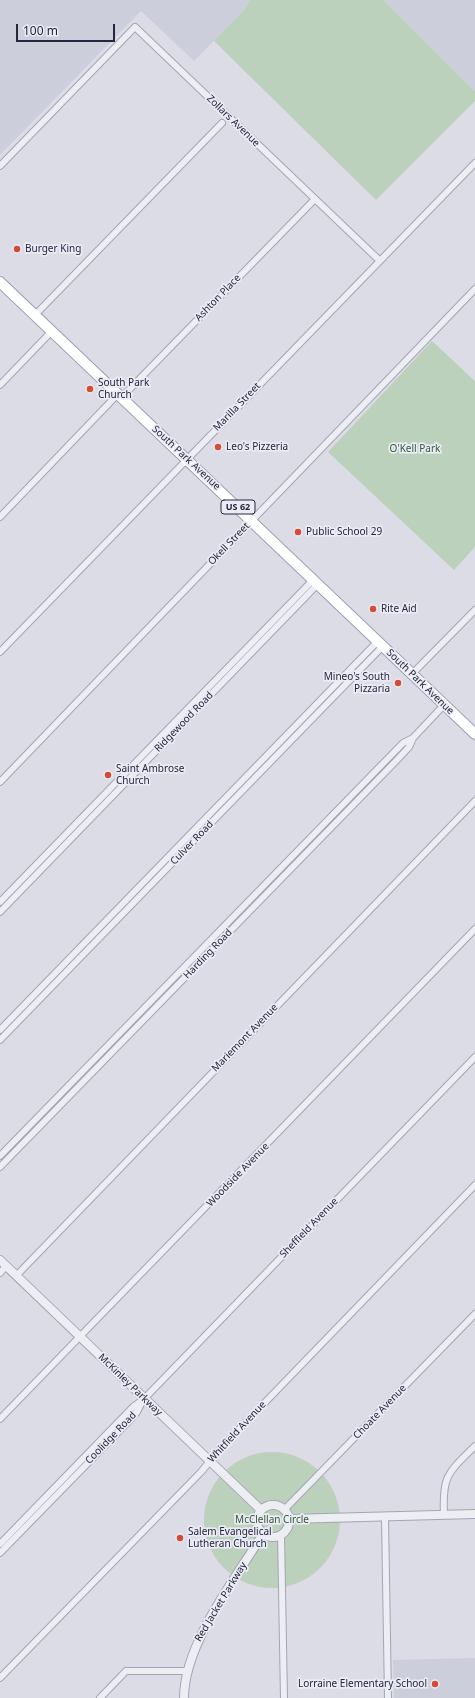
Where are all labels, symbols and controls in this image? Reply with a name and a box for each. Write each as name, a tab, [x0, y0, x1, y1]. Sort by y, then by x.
scale bar	[18, 16, 117, 42]
text: 100 m	[23, 22, 58, 39]
street label: Zollars Avenue	[204, 93, 262, 149]
place label: Burger King	[25, 243, 81, 255]
marker: Burger King	[12, 244, 22, 254]
street label: Ashton Place	[193, 272, 243, 324]
place label: South Park Church	[98, 377, 149, 400]
street label: Marilla Street	[211, 380, 263, 434]
marker: South Park Church	[85, 384, 95, 394]
street label: South Park Avenue	[149, 423, 223, 493]
place label: Leo's Pizzeria	[226, 441, 288, 453]
marker: Leo's Pizzeria	[213, 442, 223, 452]
park label: O'Kell Park	[390, 443, 440, 455]
road number: US 62	[221, 500, 255, 514]
street label: Okell Street	[206, 520, 252, 568]
place label: Public School 29	[306, 526, 382, 538]
marker: Public School 29	[293, 527, 303, 537]
place label: Rite Aid	[381, 603, 417, 615]
marker: Rite Aid	[368, 604, 378, 614]
street label: South Park Avenue	[384, 647, 456, 717]
place label: Mineo's South Pizzaria	[324, 671, 390, 694]
marker: Mineo's South Pizzaria	[393, 678, 403, 688]
street label: Ridgewood Road	[152, 689, 216, 755]
place label: Saint Ambrose Church	[116, 763, 184, 786]
marker: Saint Ambrose Church	[103, 770, 113, 780]
street label: Culver Road	[168, 818, 216, 868]
street label: Harding Road	[181, 927, 235, 981]
street label: Mariemont Avenue	[209, 1001, 281, 1075]
street label: Woodside Avenue	[204, 1141, 272, 1209]
street label: Sheffield Avenue	[277, 1195, 341, 1261]
street label: McKinley Parkway	[96, 1351, 164, 1419]
street label: Choate Avenue	[351, 1382, 409, 1442]
street label: Whitfield Avenue	[205, 1399, 269, 1465]
street label: Coolidge Road	[83, 1409, 139, 1467]
park label: McClellan Circle	[235, 1514, 309, 1526]
place label: Salem Evangelical Lutheran Church	[188, 1526, 272, 1550]
marker: Salem Evangelical Lutheran Church	[175, 1533, 185, 1543]
street label: Red Jacket Parkway	[193, 1560, 249, 1644]
place label: Lorraine Elementary School	[298, 1678, 427, 1690]
marker: Lorraine Elementary School	[430, 1679, 440, 1689]

